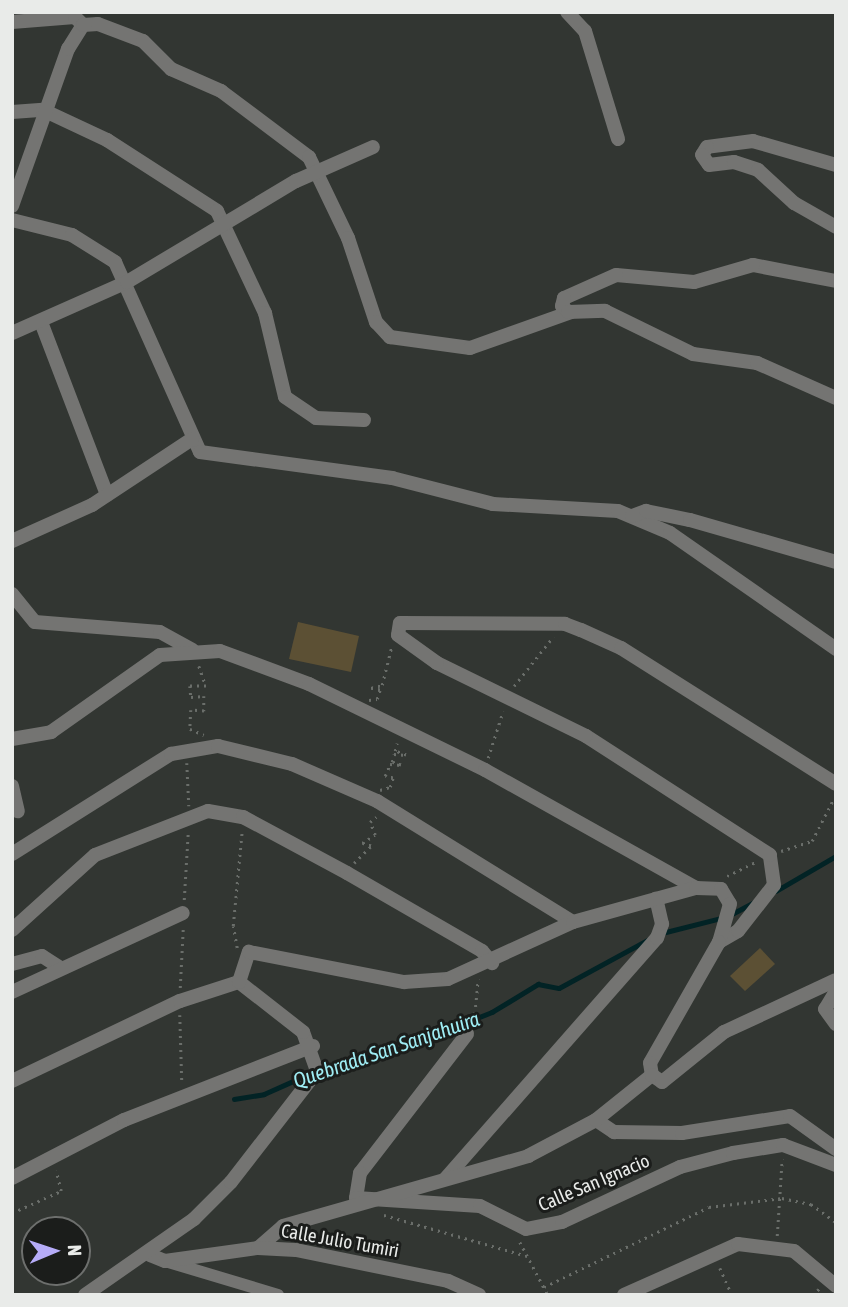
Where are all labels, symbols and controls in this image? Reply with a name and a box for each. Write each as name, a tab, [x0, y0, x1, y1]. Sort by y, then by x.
water label: Quebrada San Sanjahuira	[290, 1005, 482, 1093]
street label: Calle San Ignacio	[535, 1149, 653, 1217]
north arrow	[21, 1216, 91, 1286]
street label: Calle Julio Tumiri	[279, 1219, 401, 1263]
text: N	[64, 1244, 86, 1256]

